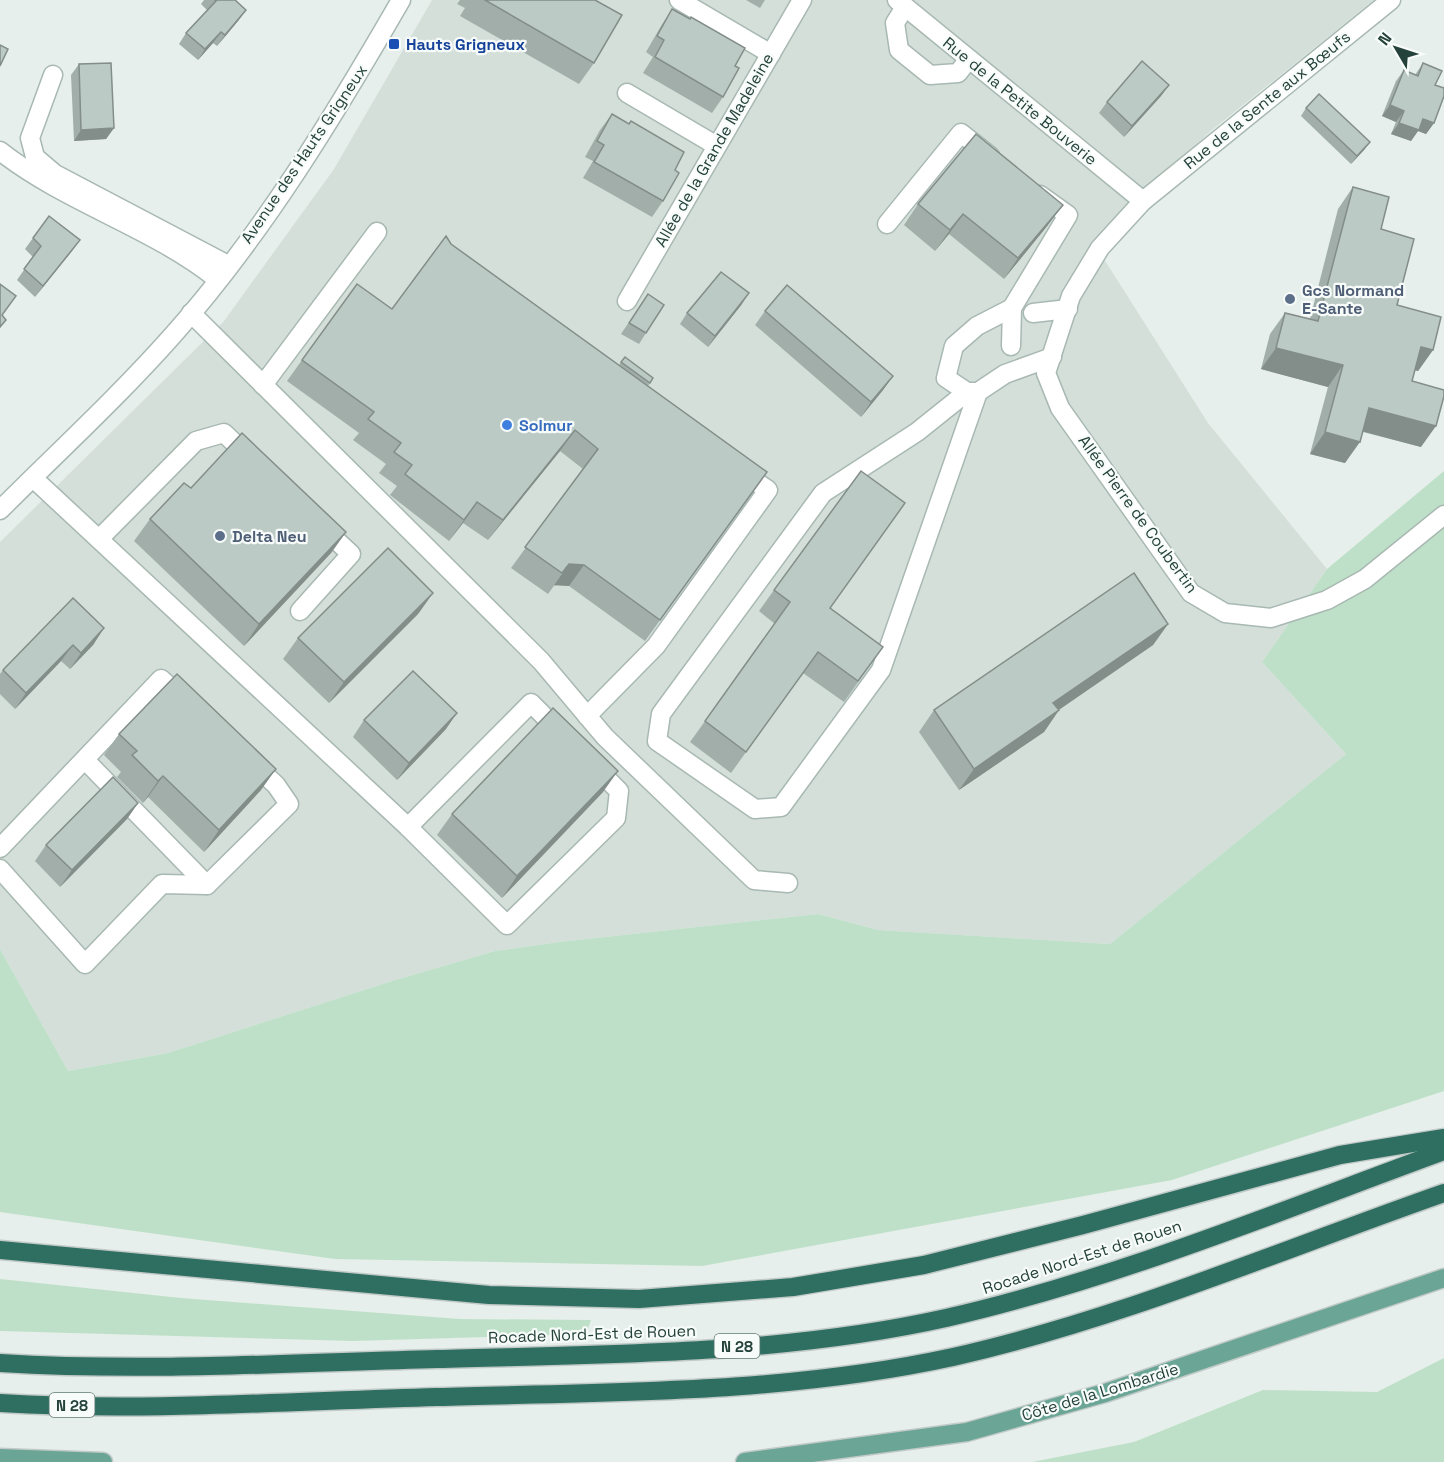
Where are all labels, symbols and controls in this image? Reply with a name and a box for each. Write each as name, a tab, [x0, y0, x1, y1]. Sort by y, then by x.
north arrow	[1366, 18, 1426, 78]
street label: Rue de la Sente aux Bœufs	[1179, 26, 1355, 174]
text: N	[1373, 28, 1396, 50]
street label: Rue de la Petite Bouverie	[939, 32, 1101, 170]
place label: Hauts Grigneux	[406, 34, 525, 55]
marker: Hauts Grigneux	[387, 37, 401, 51]
street label: Allée de la Grande Madeleine	[650, 49, 778, 251]
street label: Avenue des Hauts Grigneux	[236, 60, 372, 248]
place label: Gcs Normand E-Sante	[1302, 280, 1404, 319]
marker: Gcs Normand E-Sante	[1283, 292, 1297, 306]
place label: Solmur	[519, 415, 572, 436]
marker: Solmur	[500, 418, 514, 432]
street label: Allée Pierre de Coubertin	[1074, 431, 1202, 597]
place label: Delta Neu	[232, 526, 307, 547]
marker: Delta Neu	[213, 529, 227, 543]
street label: Rocade Nord-Est de Rouen	[980, 1215, 1184, 1299]
street label: Rocade Nord-Est de Rouen	[488, 1320, 696, 1348]
road number: N 28	[714, 1334, 760, 1358]
street label: Côte de la Lombardie	[1019, 1358, 1181, 1426]
road number: N 28	[50, 1393, 94, 1417]

